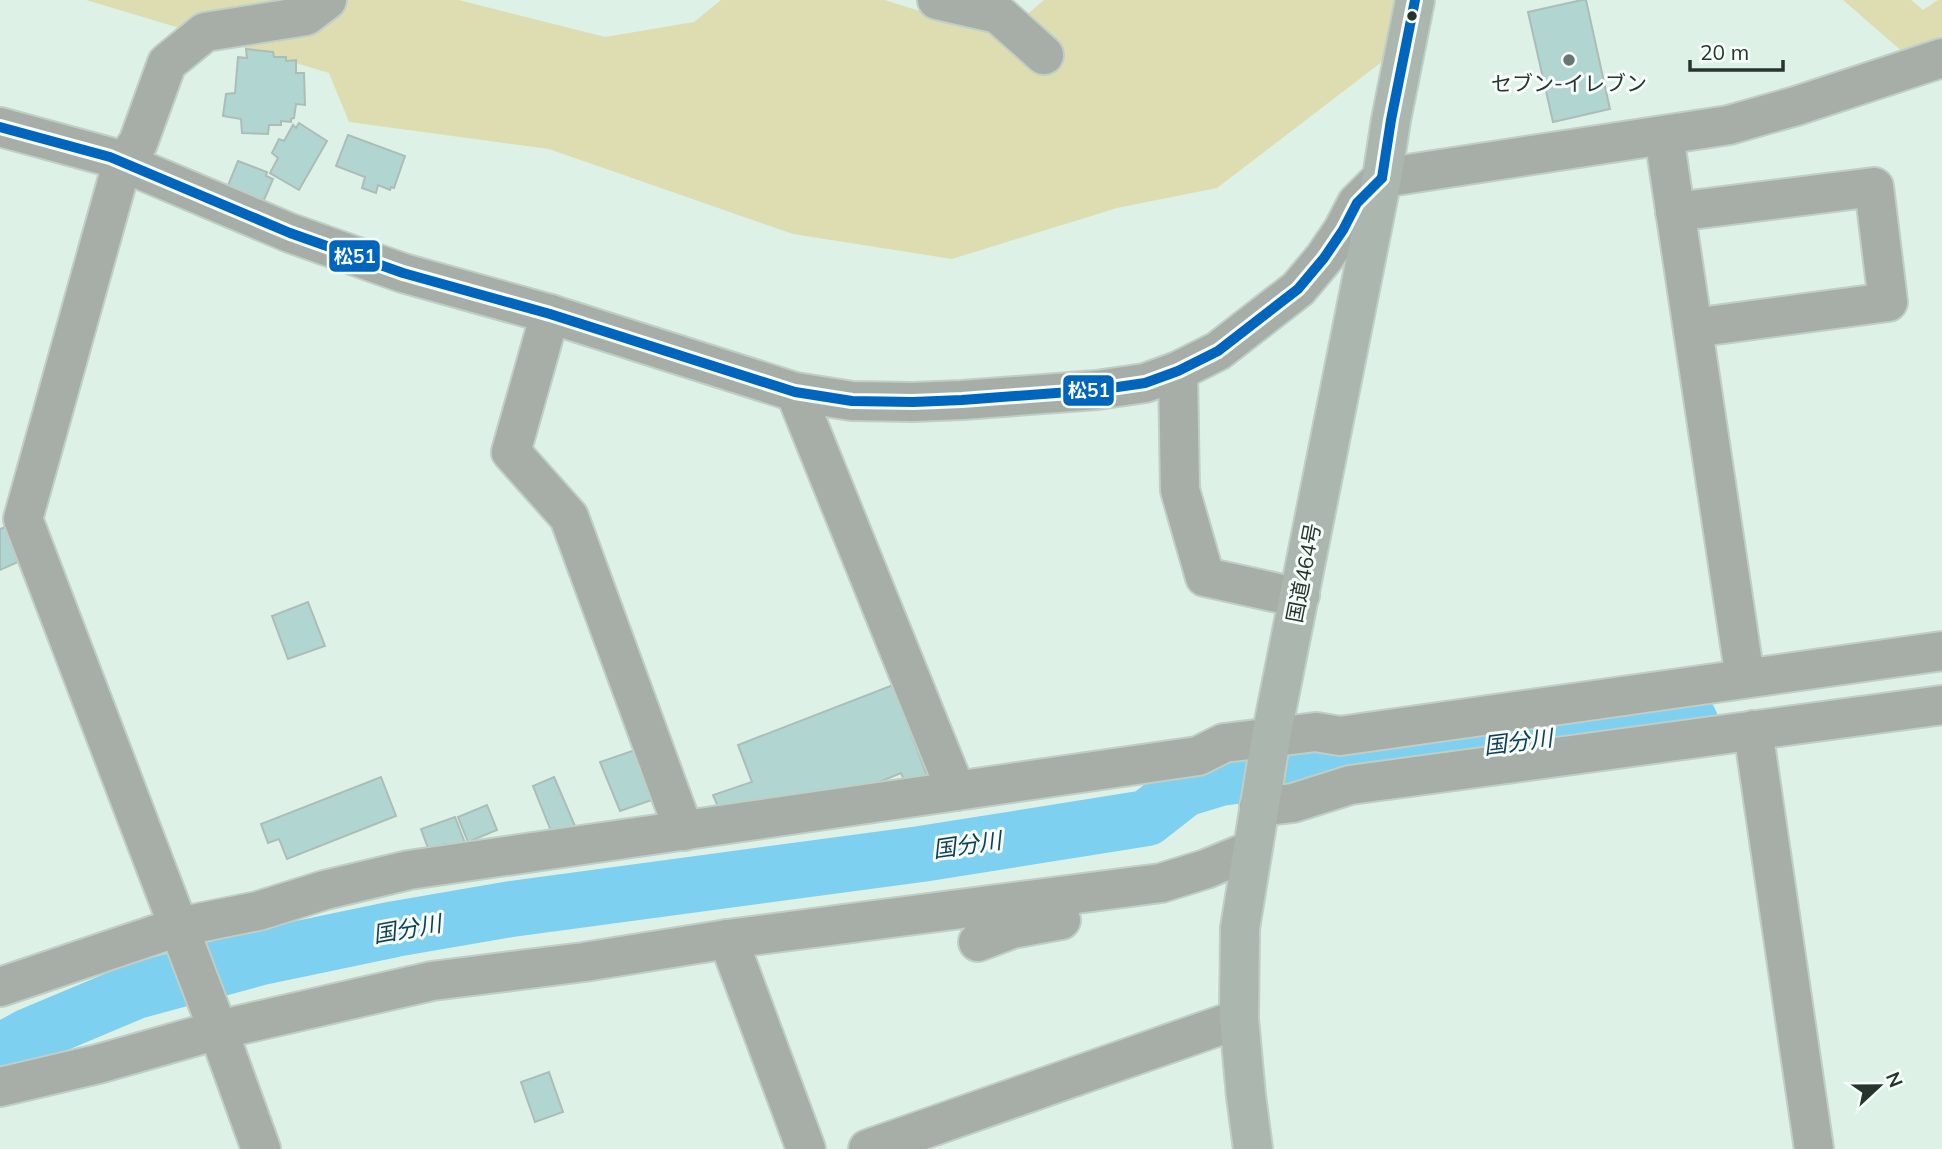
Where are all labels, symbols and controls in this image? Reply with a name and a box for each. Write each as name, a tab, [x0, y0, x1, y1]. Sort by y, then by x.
unlabelled marker	[1405, 9, 1419, 23]
scale bar	[1690, 28, 1783, 72]
text: 20 m	[1700, 39, 1749, 65]
marker: セブン-イレブン	[1561, 52, 1577, 68]
place label: セブン-イレブン	[1491, 70, 1647, 96]
line badge: 松51	[328, 239, 381, 273]
text: 松51	[334, 244, 376, 268]
line badge: 松51	[1062, 374, 1115, 407]
text: 松51	[1068, 378, 1110, 402]
street label: 国道464号	[1281, 521, 1325, 625]
water label: 国分川	[1482, 723, 1557, 760]
water label: 国分川	[931, 825, 1006, 864]
water label: 国分川	[370, 908, 446, 949]
north arrow	[1844, 1051, 1914, 1121]
text: N	[1881, 1068, 1909, 1091]

